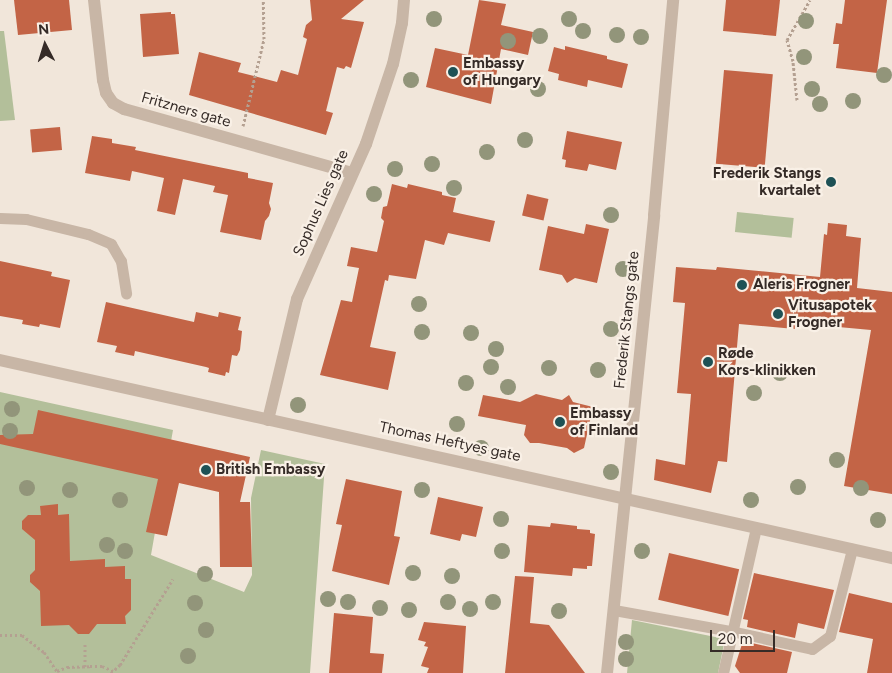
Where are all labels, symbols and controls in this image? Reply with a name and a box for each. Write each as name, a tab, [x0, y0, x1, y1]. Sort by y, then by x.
north arrow	[20, 20, 70, 70]
text: N	[38, 21, 50, 38]
place label: Embassy of Hungary	[463, 54, 541, 89]
marker: Embassy of Hungary	[447, 66, 459, 78]
street label: Fritzners gate	[139, 89, 233, 131]
street label: Sophus Lies gate	[289, 147, 353, 259]
place label: Frederik Stangs kvartalet	[713, 164, 821, 199]
marker: Frederik Stangs kvartalet	[825, 176, 837, 188]
street label: Frederik Stangs gate	[611, 250, 643, 390]
place label: Aleris Frogner	[753, 276, 850, 294]
marker: Aleris Frogner	[735, 278, 749, 292]
place label: Vitusapotek Frogner	[788, 296, 872, 331]
marker: Vitusapotek Frogner	[772, 308, 784, 320]
place label: Røde Kors-klinikken	[718, 344, 816, 379]
marker: Røde Kors-klinikken	[702, 356, 714, 368]
place label: Embassy of Finland	[570, 404, 638, 439]
marker: Embassy of Finland	[554, 416, 566, 428]
street label: Thomas Heftyes gate	[378, 418, 522, 466]
place label: British Embassy	[216, 461, 325, 479]
marker: British Embassy	[200, 464, 212, 476]
scale bar	[712, 620, 777, 652]
text: 20 m	[718, 630, 752, 648]

